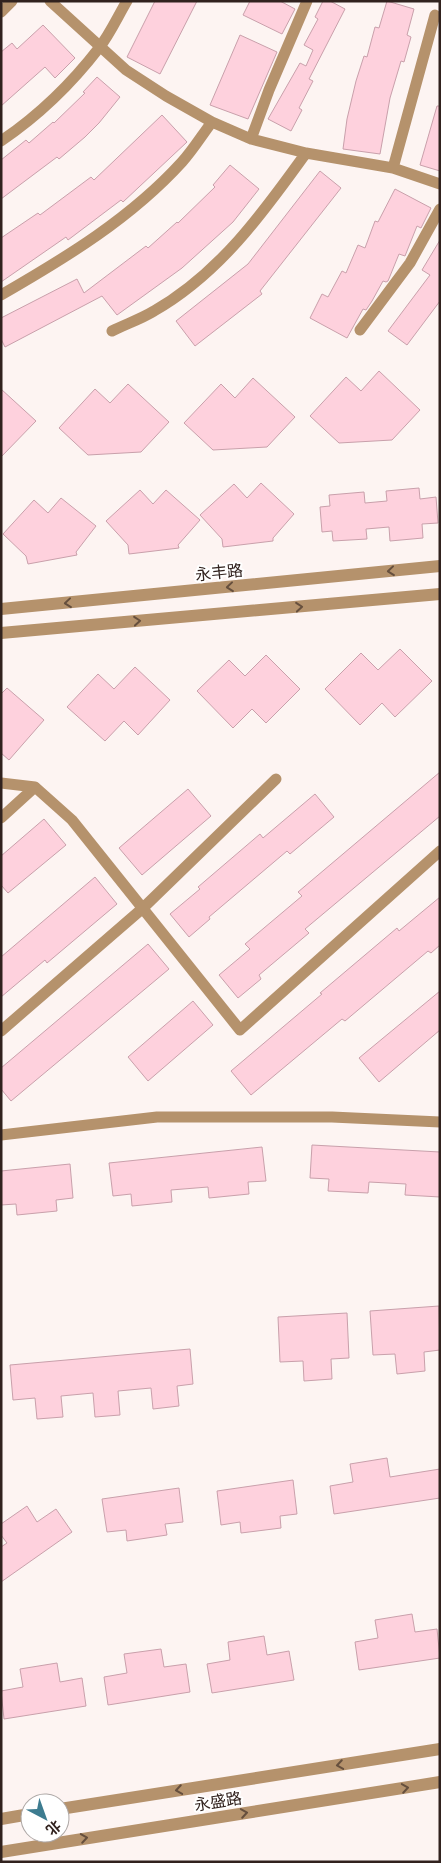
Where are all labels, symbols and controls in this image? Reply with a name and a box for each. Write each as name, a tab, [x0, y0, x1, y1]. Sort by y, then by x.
street label: 永丰路	[194, 561, 244, 584]
one-way arrow	[387, 565, 395, 576]
one-way arrow	[225, 581, 233, 592]
one-way arrow	[64, 597, 72, 608]
one-way arrow	[295, 601, 303, 612]
one-way arrow	[133, 616, 141, 627]
one-way arrow	[335, 1759, 343, 1770]
one-way arrow	[401, 1783, 409, 1793]
one-way arrow	[175, 1785, 184, 1795]
street label: 永盛路	[193, 1788, 243, 1815]
north arrow	[20, 1793, 70, 1843]
one-way arrow	[241, 1808, 249, 1819]
text: 北	[43, 1817, 64, 1838]
one-way arrow	[80, 1834, 88, 1844]

